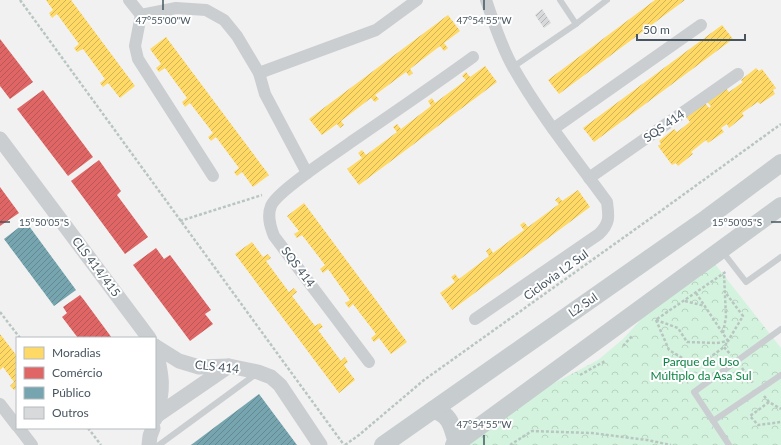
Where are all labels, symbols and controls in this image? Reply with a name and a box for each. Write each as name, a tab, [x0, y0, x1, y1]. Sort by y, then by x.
text: 47°55'00"W	[135, 14, 191, 26]
text: 47°54'55"W	[456, 14, 512, 26]
scale bar	[637, 16, 745, 42]
text: 50 m	[643, 22, 670, 37]
street label: SQS 414	[640, 106, 687, 145]
text: 15°50'05"S	[19, 216, 69, 228]
text: 15°50'05"S	[712, 216, 762, 228]
street label: CLS 414/415	[69, 234, 124, 300]
street label: SQS 414	[278, 244, 318, 290]
street label: Ciclovia L2 Sul	[521, 247, 591, 303]
street label: L2 Sul	[566, 290, 600, 320]
legend	[16, 337, 156, 429]
text: Moradias	[52, 345, 101, 360]
park label: Parque de Uso Múltiplo da Asa Sul	[650, 354, 752, 383]
street label: CLS 414	[194, 357, 240, 376]
text: Comércio	[52, 365, 103, 380]
text: Público	[52, 385, 91, 400]
text: Outros	[52, 405, 89, 420]
text: 47°54'55"W	[456, 418, 512, 430]

